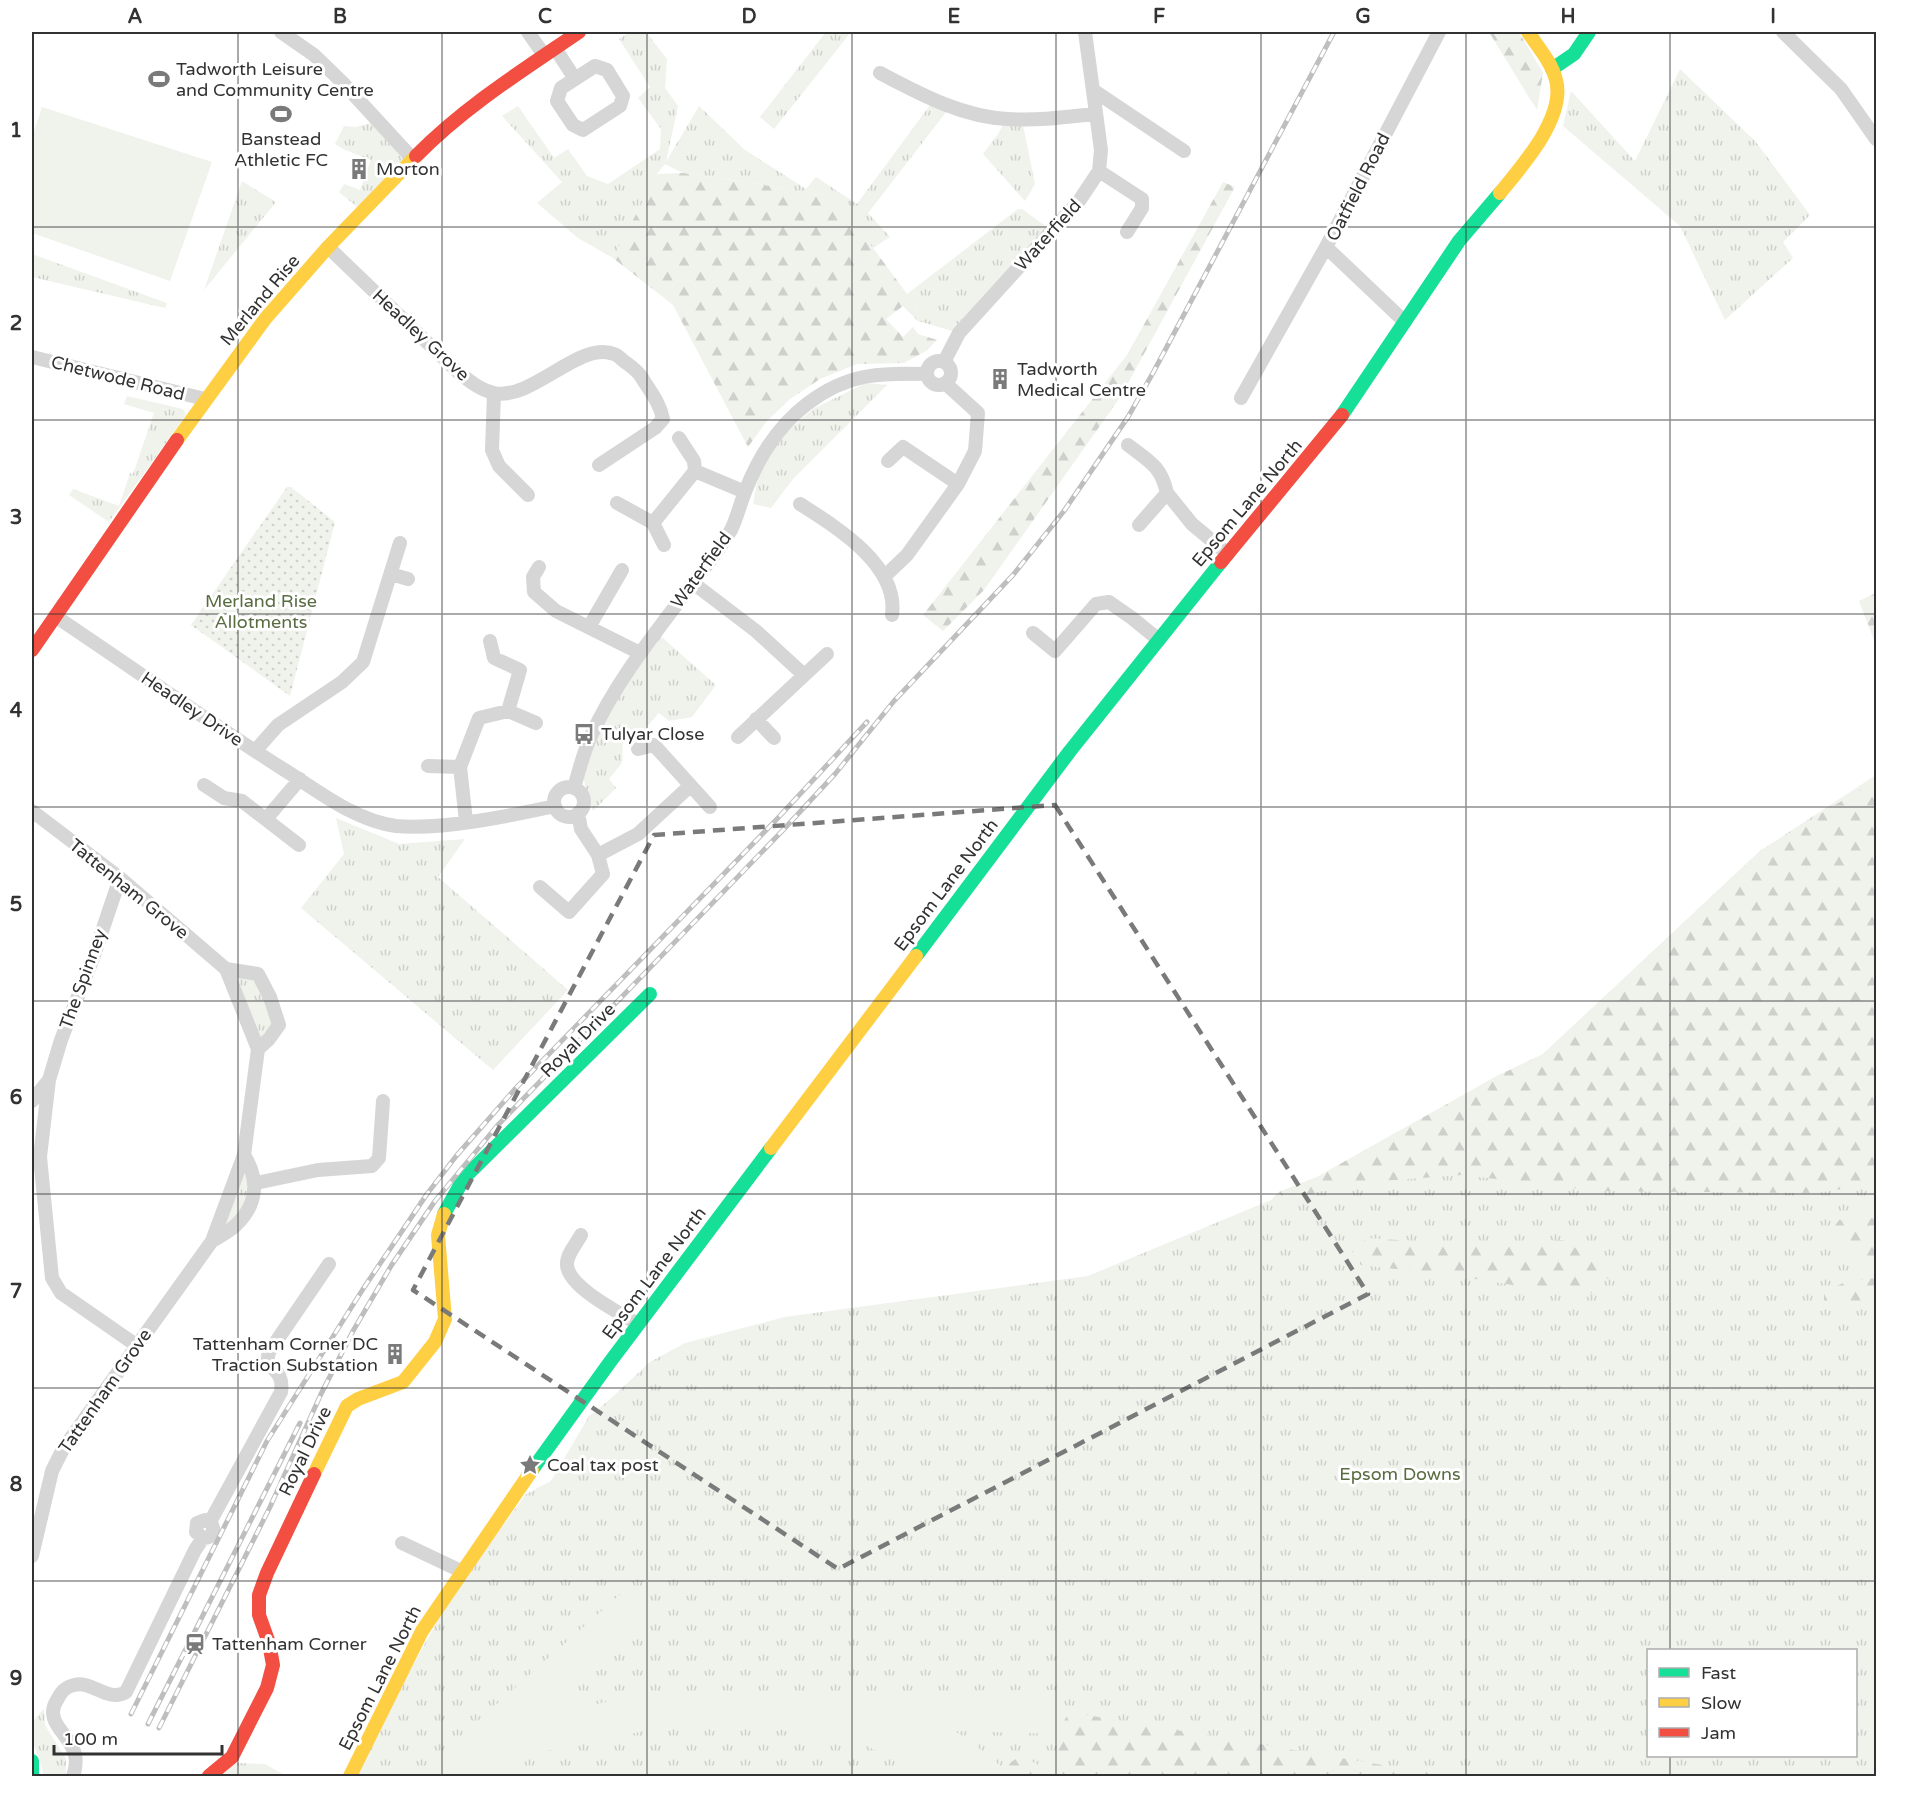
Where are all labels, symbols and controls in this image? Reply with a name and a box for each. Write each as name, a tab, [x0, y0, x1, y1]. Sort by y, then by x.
text: A	[128, 5, 143, 29]
text: B	[333, 5, 347, 29]
text: C	[538, 5, 552, 29]
text: D	[741, 5, 757, 29]
text: E	[948, 5, 961, 29]
text: F	[1153, 5, 1165, 29]
text: G	[1355, 5, 1371, 29]
text: H	[1560, 5, 1576, 29]
text: I	[1770, 5, 1776, 29]
place label: Tadworth Leisure and Community Centre	[176, 58, 374, 101]
sports icon: Tadworth Leisure and Community Centre	[147, 67, 171, 91]
sports icon: Banstead Athletic FC	[269, 102, 293, 126]
text: 1	[10, 119, 22, 143]
place label: Banstead Athletic FC	[234, 128, 328, 171]
street label: Oatfield Road	[1321, 129, 1395, 245]
building icon: Morton	[347, 157, 371, 181]
place label: Morton	[376, 158, 440, 180]
street label: Waterfield	[1010, 195, 1086, 275]
street label: Merland Rise	[216, 250, 304, 350]
street label: Headley Grove	[368, 284, 474, 386]
text: 2	[10, 312, 22, 336]
street label: Chetwode Road	[49, 351, 187, 405]
place label: Tadworth Medical Centre	[1017, 358, 1146, 401]
building icon: Tadworth Medical Centre	[988, 367, 1012, 391]
street label: Epsom Lane North	[1187, 435, 1307, 571]
text: 3	[10, 506, 22, 530]
street label: Waterfield	[666, 528, 736, 612]
park label: Merland Rise Allotments	[205, 590, 317, 633]
street label: Headley Drive	[137, 667, 247, 751]
text: 4	[10, 699, 23, 723]
bus stop icon: Tulyar Close	[572, 722, 596, 746]
place label: Tulyar Close	[601, 723, 704, 745]
street label: Epsom Lane North	[889, 815, 1003, 955]
street label: Tattenham Grove	[65, 834, 193, 944]
text: 5	[10, 893, 22, 917]
street label: The Spinney	[55, 926, 111, 1032]
street label: Royal Drive	[536, 998, 620, 1082]
text: 6	[10, 1086, 22, 1110]
street label: Epsom Lane North	[597, 1203, 711, 1343]
text: 7	[10, 1280, 22, 1304]
street label: Tattenham Grove	[54, 1324, 156, 1458]
place label: Tattenham Corner DC Traction Substation	[193, 1333, 378, 1376]
building icon: Tattenham Corner DC Traction Substation	[383, 1342, 407, 1366]
street label: Royal Drive	[274, 1403, 336, 1499]
place icon: Coal tax post	[518, 1453, 542, 1477]
place label: Coal tax post	[547, 1454, 659, 1476]
park label: Epsom Downs	[1339, 1463, 1461, 1485]
text: 8	[10, 1473, 22, 1497]
street label: Epsom Lane North	[334, 1602, 426, 1754]
station icon: Tattenham Corner	[183, 1632, 207, 1656]
place label: Tattenham Corner	[212, 1633, 367, 1655]
legend	[1647, 1649, 1857, 1757]
text: Fast	[1701, 1662, 1736, 1684]
text: 9	[10, 1667, 22, 1691]
text: Slow	[1701, 1692, 1742, 1714]
scale bar	[54, 1718, 222, 1756]
text: Jam	[1701, 1722, 1736, 1744]
text: 100 m	[63, 1728, 118, 1750]

